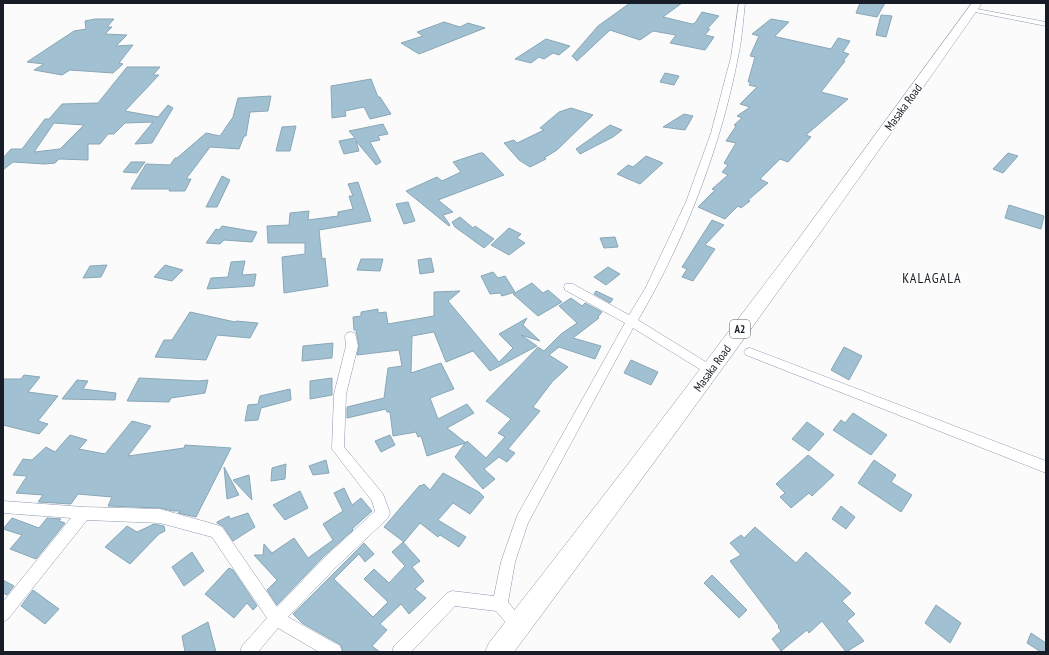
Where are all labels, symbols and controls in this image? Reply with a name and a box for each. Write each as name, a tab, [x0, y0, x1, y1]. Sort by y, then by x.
street label: Masaka Road	[881, 81, 925, 133]
district label: KALAGALA	[902, 269, 962, 287]
road number: A2	[730, 320, 750, 338]
street label: Masaka Road	[690, 342, 734, 394]

